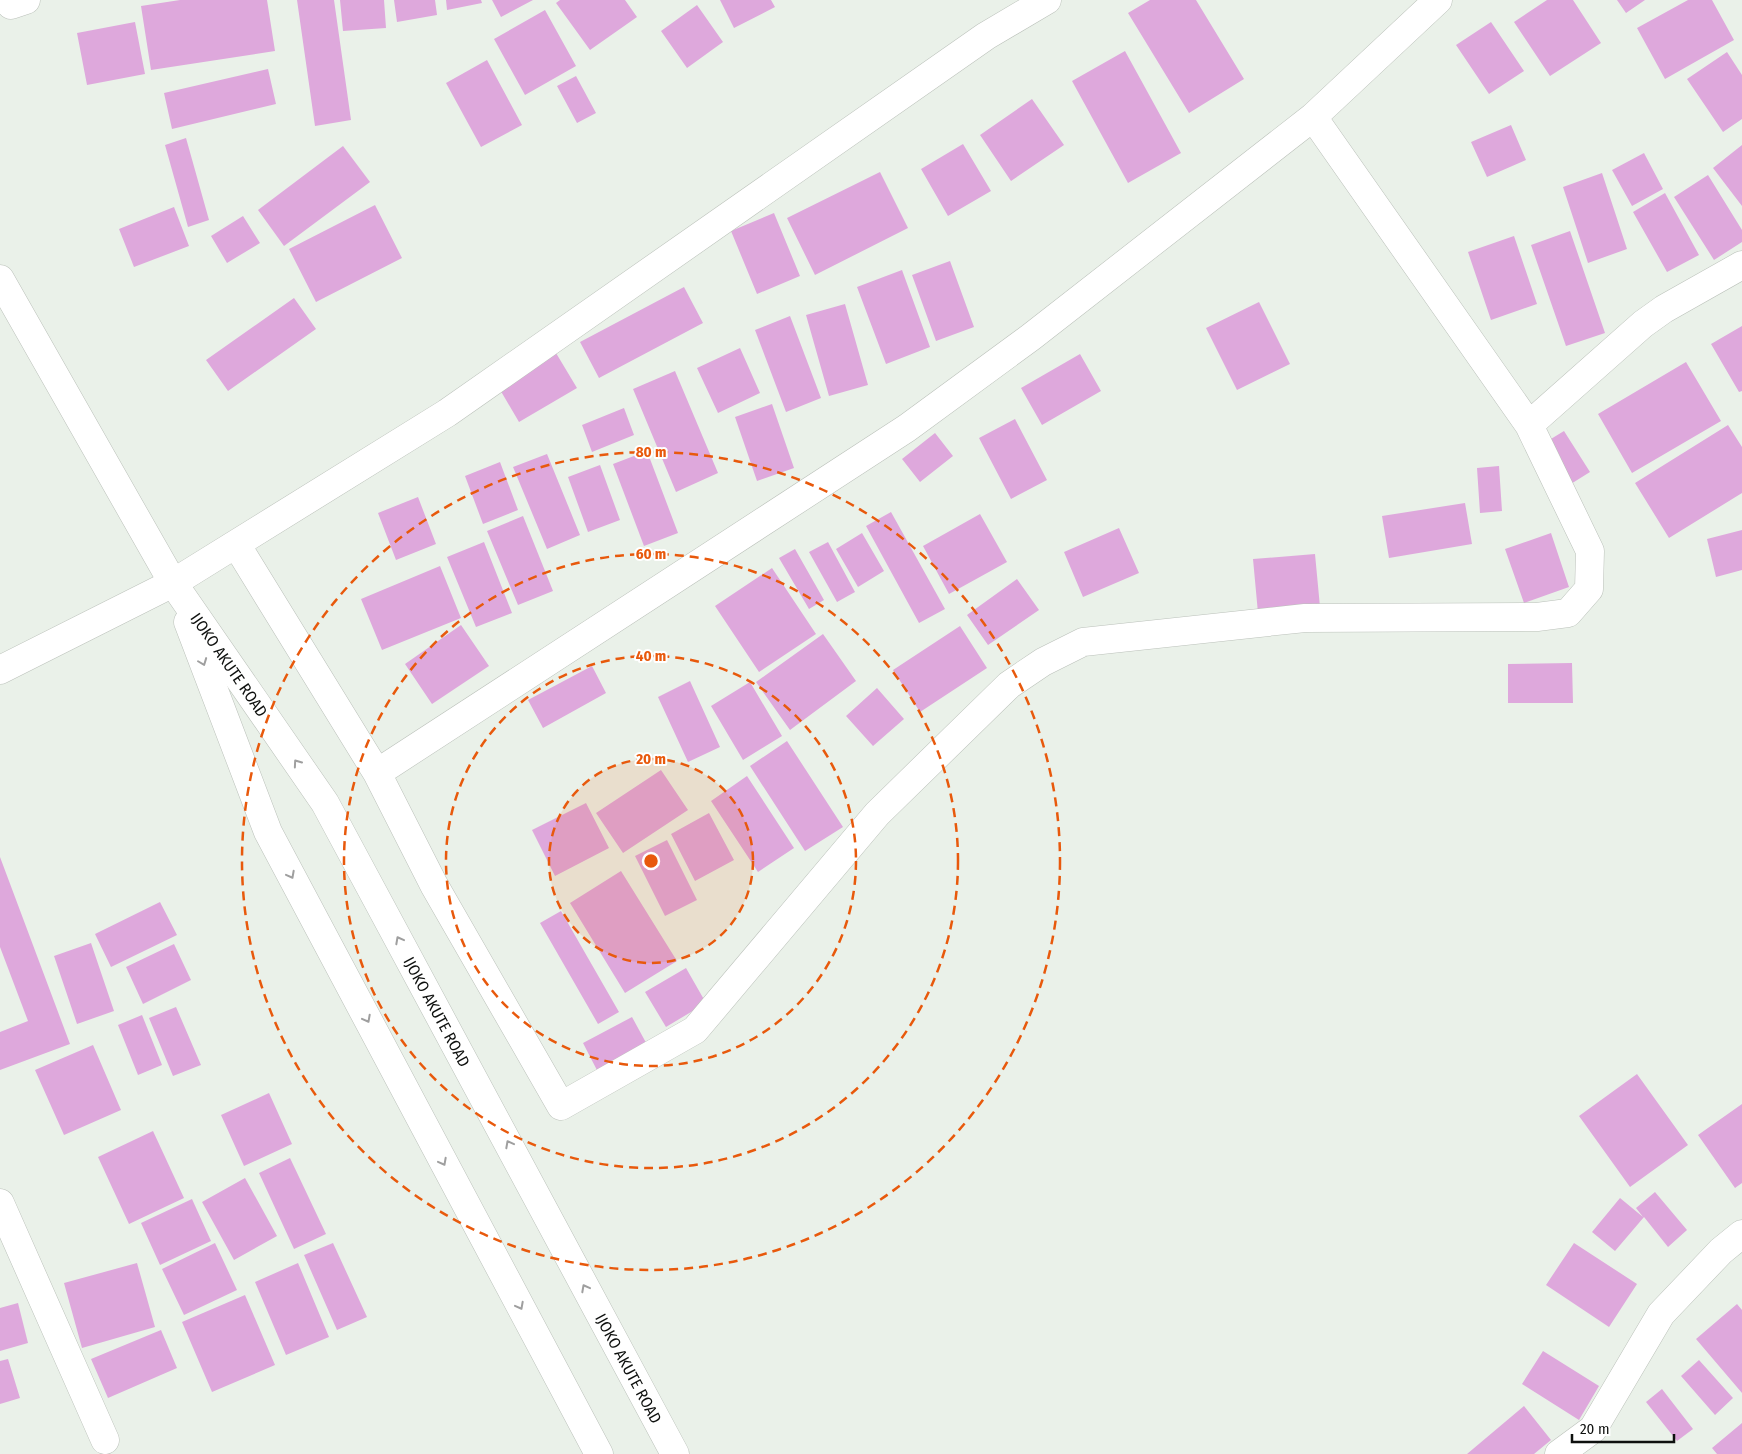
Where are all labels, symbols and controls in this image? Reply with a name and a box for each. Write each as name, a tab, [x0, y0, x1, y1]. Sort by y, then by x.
text: 80 m	[636, 443, 666, 461]
text: 60 m	[636, 545, 666, 563]
street label: IJOKO AKUTE ROAD	[187, 609, 272, 720]
text: 40 m	[636, 647, 666, 665]
one-way arrow	[197, 657, 207, 665]
text: 20 m	[635, 750, 666, 768]
one-way arrow	[294, 759, 304, 768]
centre of rings	[642, 852, 660, 870]
one-way arrow	[284, 870, 294, 879]
one-way arrow	[395, 936, 405, 945]
street label: IJOKO AKUTE ROAD	[400, 953, 474, 1070]
one-way arrow	[361, 1013, 371, 1022]
one-way arrow	[505, 1141, 515, 1150]
one-way arrow	[437, 1157, 447, 1166]
one-way arrow	[582, 1284, 592, 1293]
one-way arrow	[514, 1300, 524, 1309]
street label: IJOKO AKUTE ROAD	[592, 1310, 666, 1426]
scale bar	[1572, 1412, 1674, 1444]
text: 20 m	[1580, 1420, 1610, 1438]

